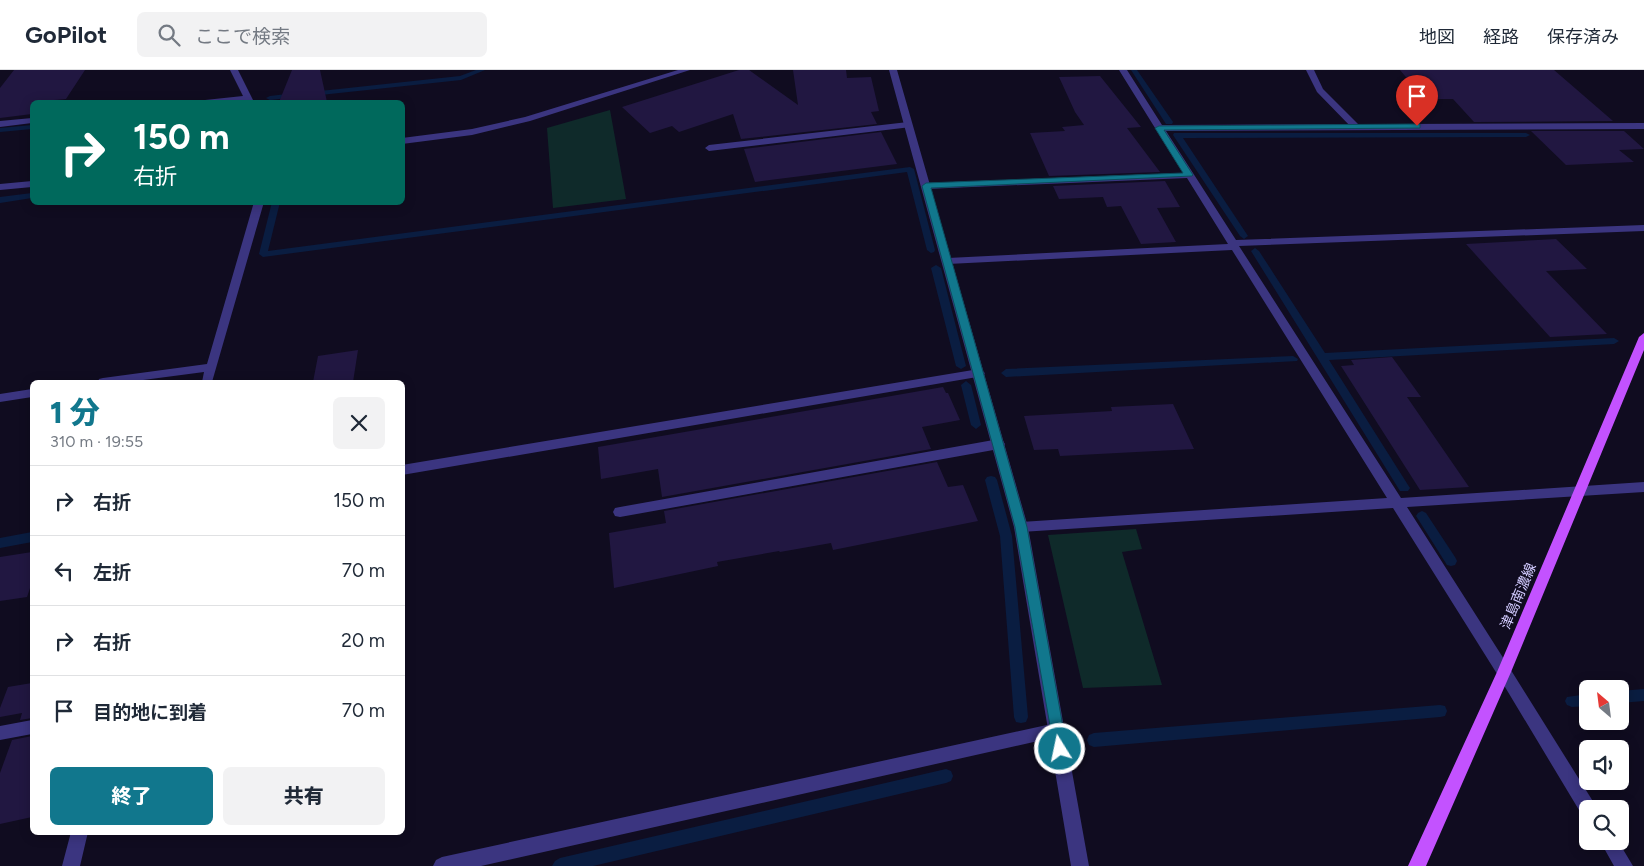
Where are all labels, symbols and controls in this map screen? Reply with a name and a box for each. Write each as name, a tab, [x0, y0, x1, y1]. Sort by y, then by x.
search box	[137, 12, 487, 57]
text: GoPilot	[25, 20, 107, 49]
icon: search	[155, 21, 183, 49]
text: ここで検索	[195, 25, 290, 48]
text: 地図	[1419, 26, 1455, 48]
text: 経路	[1483, 26, 1519, 48]
text: 保存済み	[1547, 26, 1619, 48]
pin	[1396, 75, 1438, 126]
icon: arrive	[1403, 82, 1431, 110]
text: 150 m	[133, 116, 230, 158]
icon: right	[50, 120, 115, 185]
text: 右折	[133, 163, 177, 190]
text: 1 分	[50, 394, 100, 431]
button: close	[333, 397, 385, 449]
text: 310 m · 19:55	[50, 432, 143, 451]
icon: right	[50, 487, 78, 515]
text: 150 m	[333, 489, 385, 512]
text: 右折	[93, 491, 131, 514]
icon: left	[50, 557, 78, 585]
text: 70 m	[342, 559, 385, 582]
text: 左折	[93, 561, 131, 584]
street label: 津島南濃線	[1497, 561, 1540, 632]
icon: right	[50, 627, 78, 655]
text: 20 m	[341, 629, 385, 652]
text: 右折	[93, 631, 131, 654]
north arrow	[1579, 680, 1629, 730]
map controls	[1579, 680, 1629, 850]
icon: arrive	[50, 697, 78, 725]
text: 70 m	[342, 699, 385, 722]
text: 目的地に到着	[93, 701, 207, 724]
position arrow	[1033, 722, 1085, 774]
button: sound	[1579, 740, 1629, 790]
button: 終了	[50, 767, 213, 825]
button: 共有	[223, 767, 385, 825]
button: search	[1579, 800, 1629, 850]

